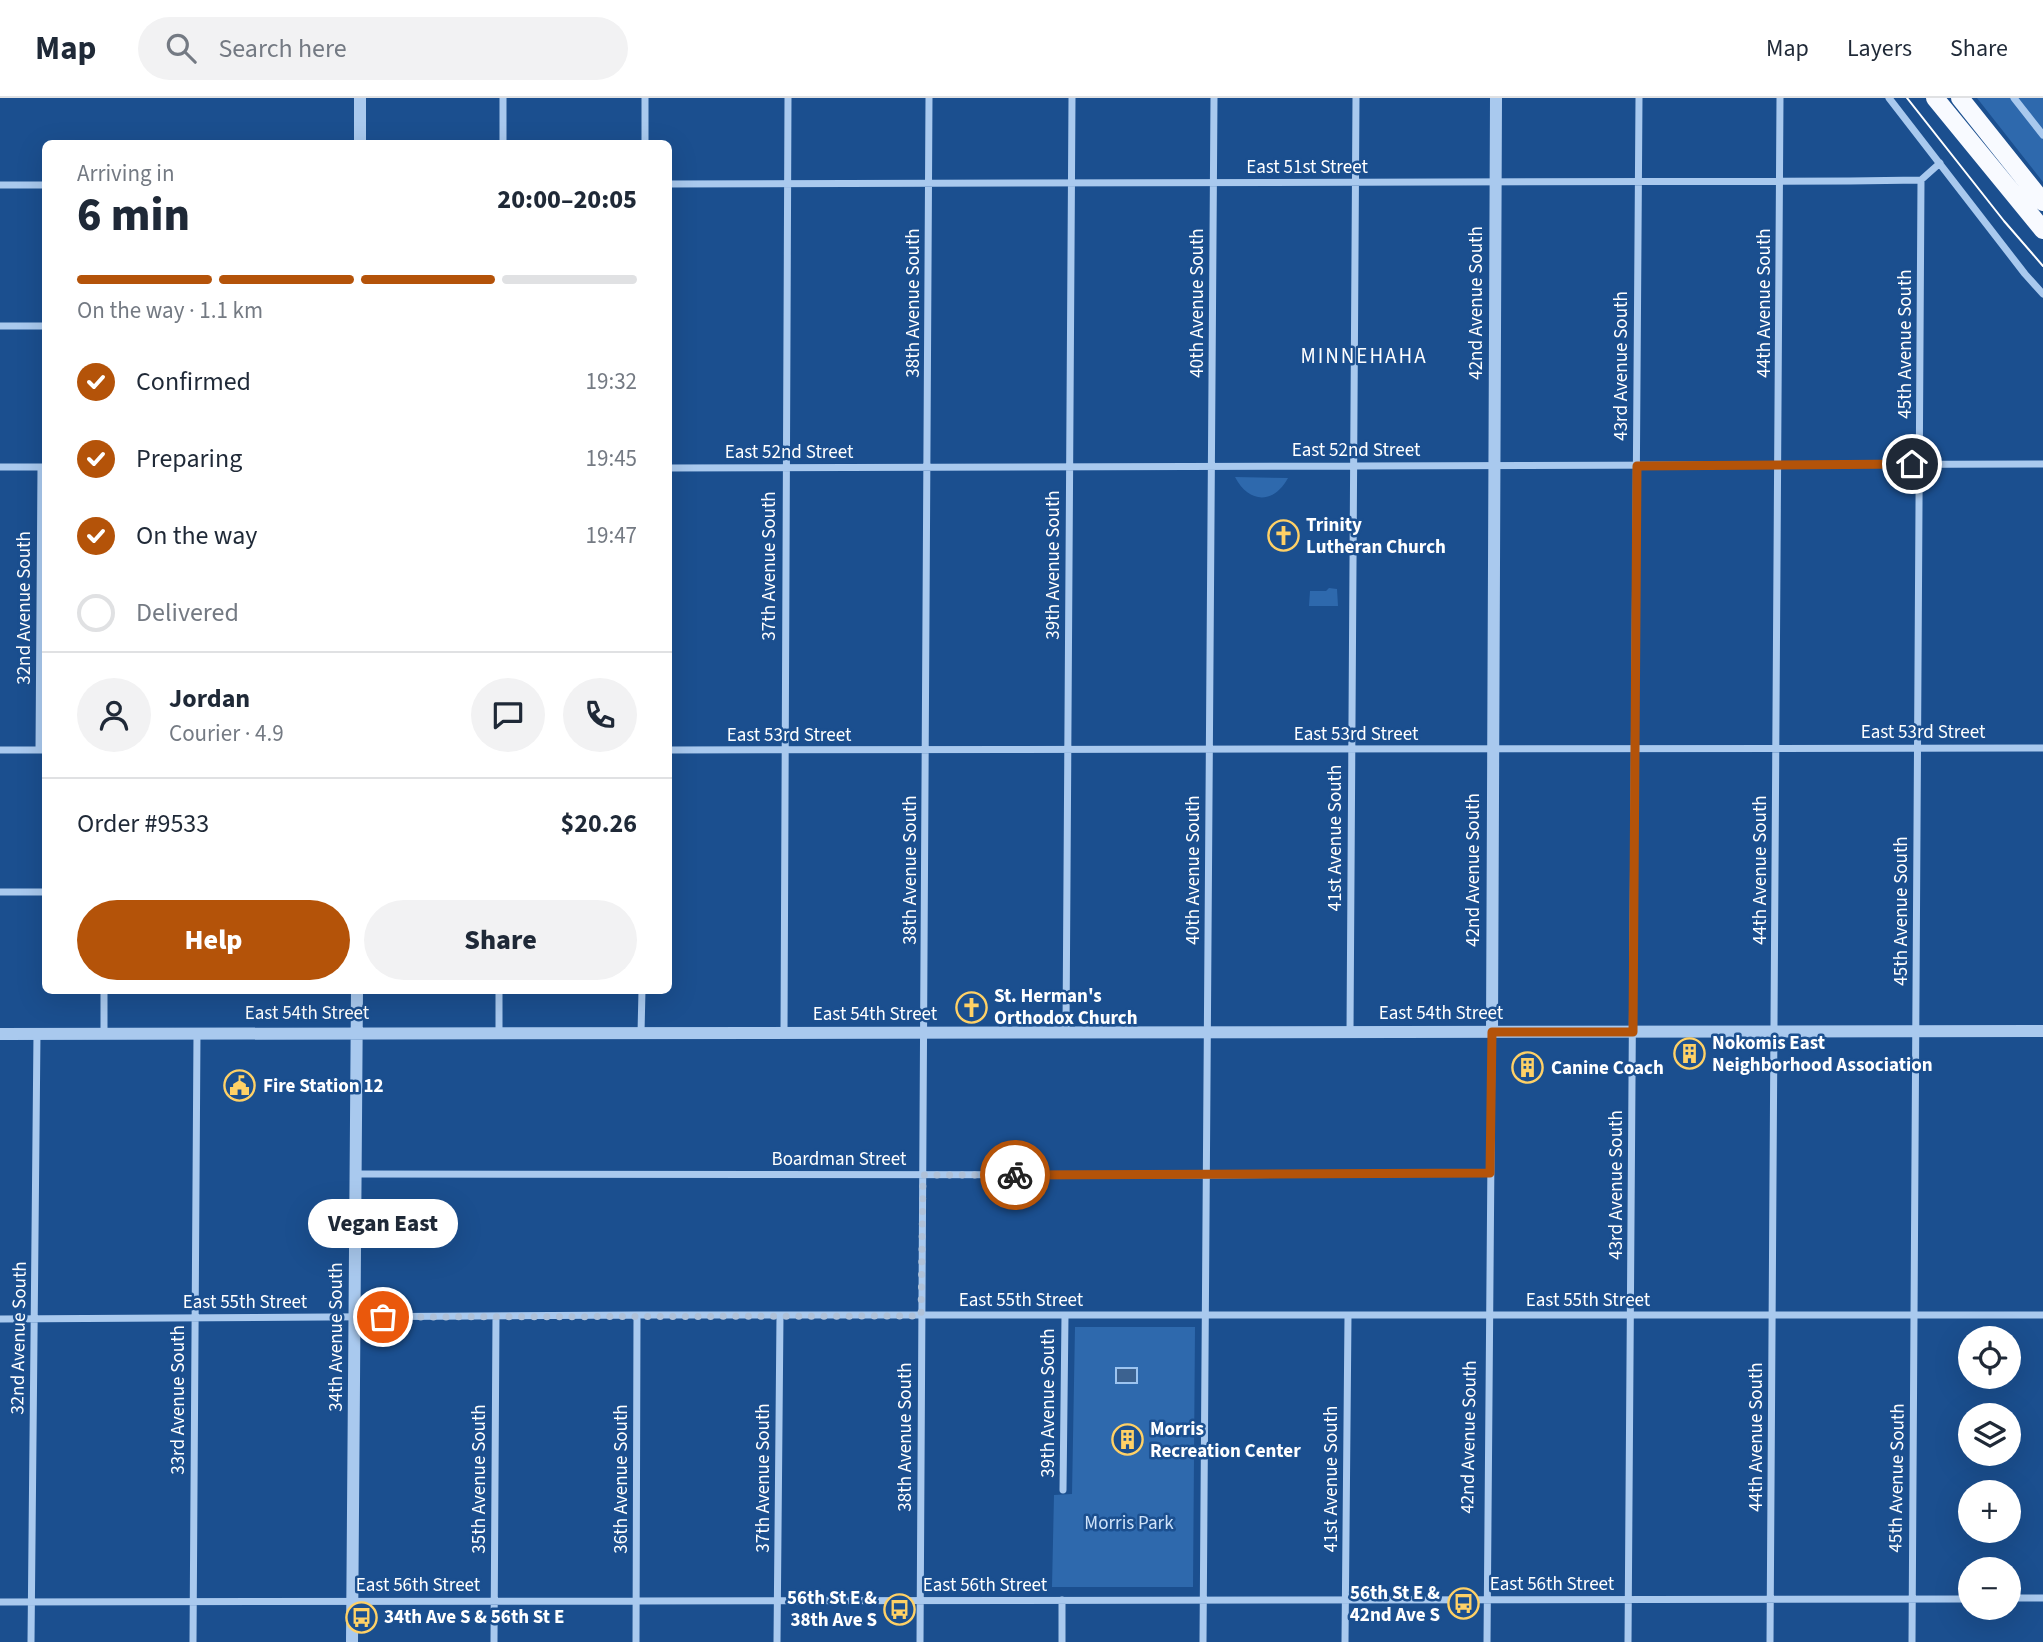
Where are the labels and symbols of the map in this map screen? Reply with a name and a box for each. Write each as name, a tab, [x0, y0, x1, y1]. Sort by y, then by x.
street label: East 51st Street	[1246, 154, 1368, 181]
street label: 42nd Avenue South	[1463, 226, 1490, 380]
street label: 38th Avenue South	[900, 228, 927, 378]
street label: 40th Avenue South	[1184, 228, 1211, 378]
street label: 44th Avenue South	[1751, 228, 1778, 378]
street label: 45th Avenue South	[1892, 269, 1919, 419]
street label: 43rd Avenue South	[1608, 291, 1635, 441]
district label: MINNEHAHA	[1300, 341, 1428, 371]
pin	[1882, 434, 1942, 494]
street label: East 52nd Street	[1292, 437, 1421, 464]
street label: East 52nd Street	[725, 439, 854, 466]
street label: 39th Avenue South	[1040, 490, 1067, 640]
street label: 37th Avenue South	[756, 491, 783, 641]
place label: Trinity Lutheran Church	[1306, 512, 1446, 561]
church icon: Trinity Lutheran Church	[1266, 519, 1300, 553]
street label: 32nd Avenue South	[11, 531, 38, 685]
street label: East 53rd Street	[1861, 719, 1986, 746]
street label: East 53rd Street	[1294, 721, 1419, 748]
street label: East 53rd Street	[727, 722, 852, 749]
street label: 41st Avenue South	[1322, 765, 1349, 911]
street label: 42nd Avenue South	[1460, 793, 1487, 947]
street label: 38th Avenue South	[897, 795, 924, 945]
street label: 40th Avenue South	[1180, 795, 1207, 945]
street label: 44th Avenue South	[1747, 795, 1774, 945]
street label: 45th Avenue South	[1888, 836, 1915, 986]
place label: St. Herman's Orthodox Church	[994, 983, 1138, 1032]
church icon: St. Herman's Orthodox Church	[954, 990, 988, 1024]
street label: East 54th Street	[245, 1000, 370, 1027]
street label: East 54th Street	[1379, 1000, 1504, 1027]
street label: East 54th Street	[813, 1001, 938, 1028]
place label: Nokomis East Neighborhood Association	[1712, 1030, 1933, 1079]
building icon: Nokomis East Neighborhood Association	[1672, 1037, 1706, 1071]
building icon: Canine Coach	[1511, 1051, 1545, 1085]
place label: Canine Coach	[1551, 1055, 1664, 1082]
public building icon: Fire Station 12	[223, 1069, 257, 1103]
place label: Fire Station 12	[263, 1073, 384, 1100]
street label: 43rd Avenue South	[1603, 1110, 1630, 1260]
courier	[980, 1140, 1050, 1210]
street label: Boardman Street	[772, 1146, 907, 1173]
callout: Vegan East	[308, 1198, 458, 1247]
street label: 32nd Avenue South	[4, 1261, 34, 1415]
street label: 34th Avenue South	[323, 1262, 350, 1412]
pin	[353, 1287, 413, 1347]
street label: East 55th Street	[959, 1287, 1084, 1314]
street label: East 55th Street	[1526, 1287, 1651, 1314]
street label: East 55th Street	[183, 1289, 308, 1316]
street label: 33rd Avenue South	[165, 1325, 192, 1475]
street label: 39th Avenue South	[1035, 1328, 1062, 1478]
street label: 42nd Avenue South	[1454, 1360, 1484, 1514]
street label: 38th Avenue South	[892, 1362, 919, 1512]
street label: 44th Avenue South	[1743, 1362, 1770, 1512]
street label: 37th Avenue South	[750, 1403, 777, 1553]
street label: 45th Avenue South	[1882, 1403, 1912, 1553]
street label: 35th Avenue South	[466, 1404, 493, 1554]
street label: 36th Avenue South	[608, 1404, 635, 1554]
street label: 41st Avenue South	[1318, 1406, 1345, 1552]
place label: Morris Recreation Center	[1150, 1416, 1301, 1465]
building icon: Morris Recreation Center	[1110, 1423, 1144, 1457]
park label: Morris Park	[1084, 1510, 1174, 1537]
street label: East 56th Street	[1490, 1571, 1615, 1598]
street label: East 56th Street	[356, 1572, 481, 1599]
street label: East 56th Street	[923, 1572, 1048, 1599]
place label: 56th St E & 42nd Ave S	[1350, 1580, 1440, 1629]
place label: 56th St E & 38th Ave S	[787, 1585, 877, 1634]
bus stop icon: 56th St E & 42nd Ave S	[1446, 1587, 1480, 1621]
bus stop icon: 56th St E & 38th Ave S	[883, 1592, 917, 1626]
bus stop icon: 34th Ave S & 56th St E	[344, 1600, 378, 1634]
place label: 34th Ave S & 56th St E	[384, 1604, 564, 1631]

